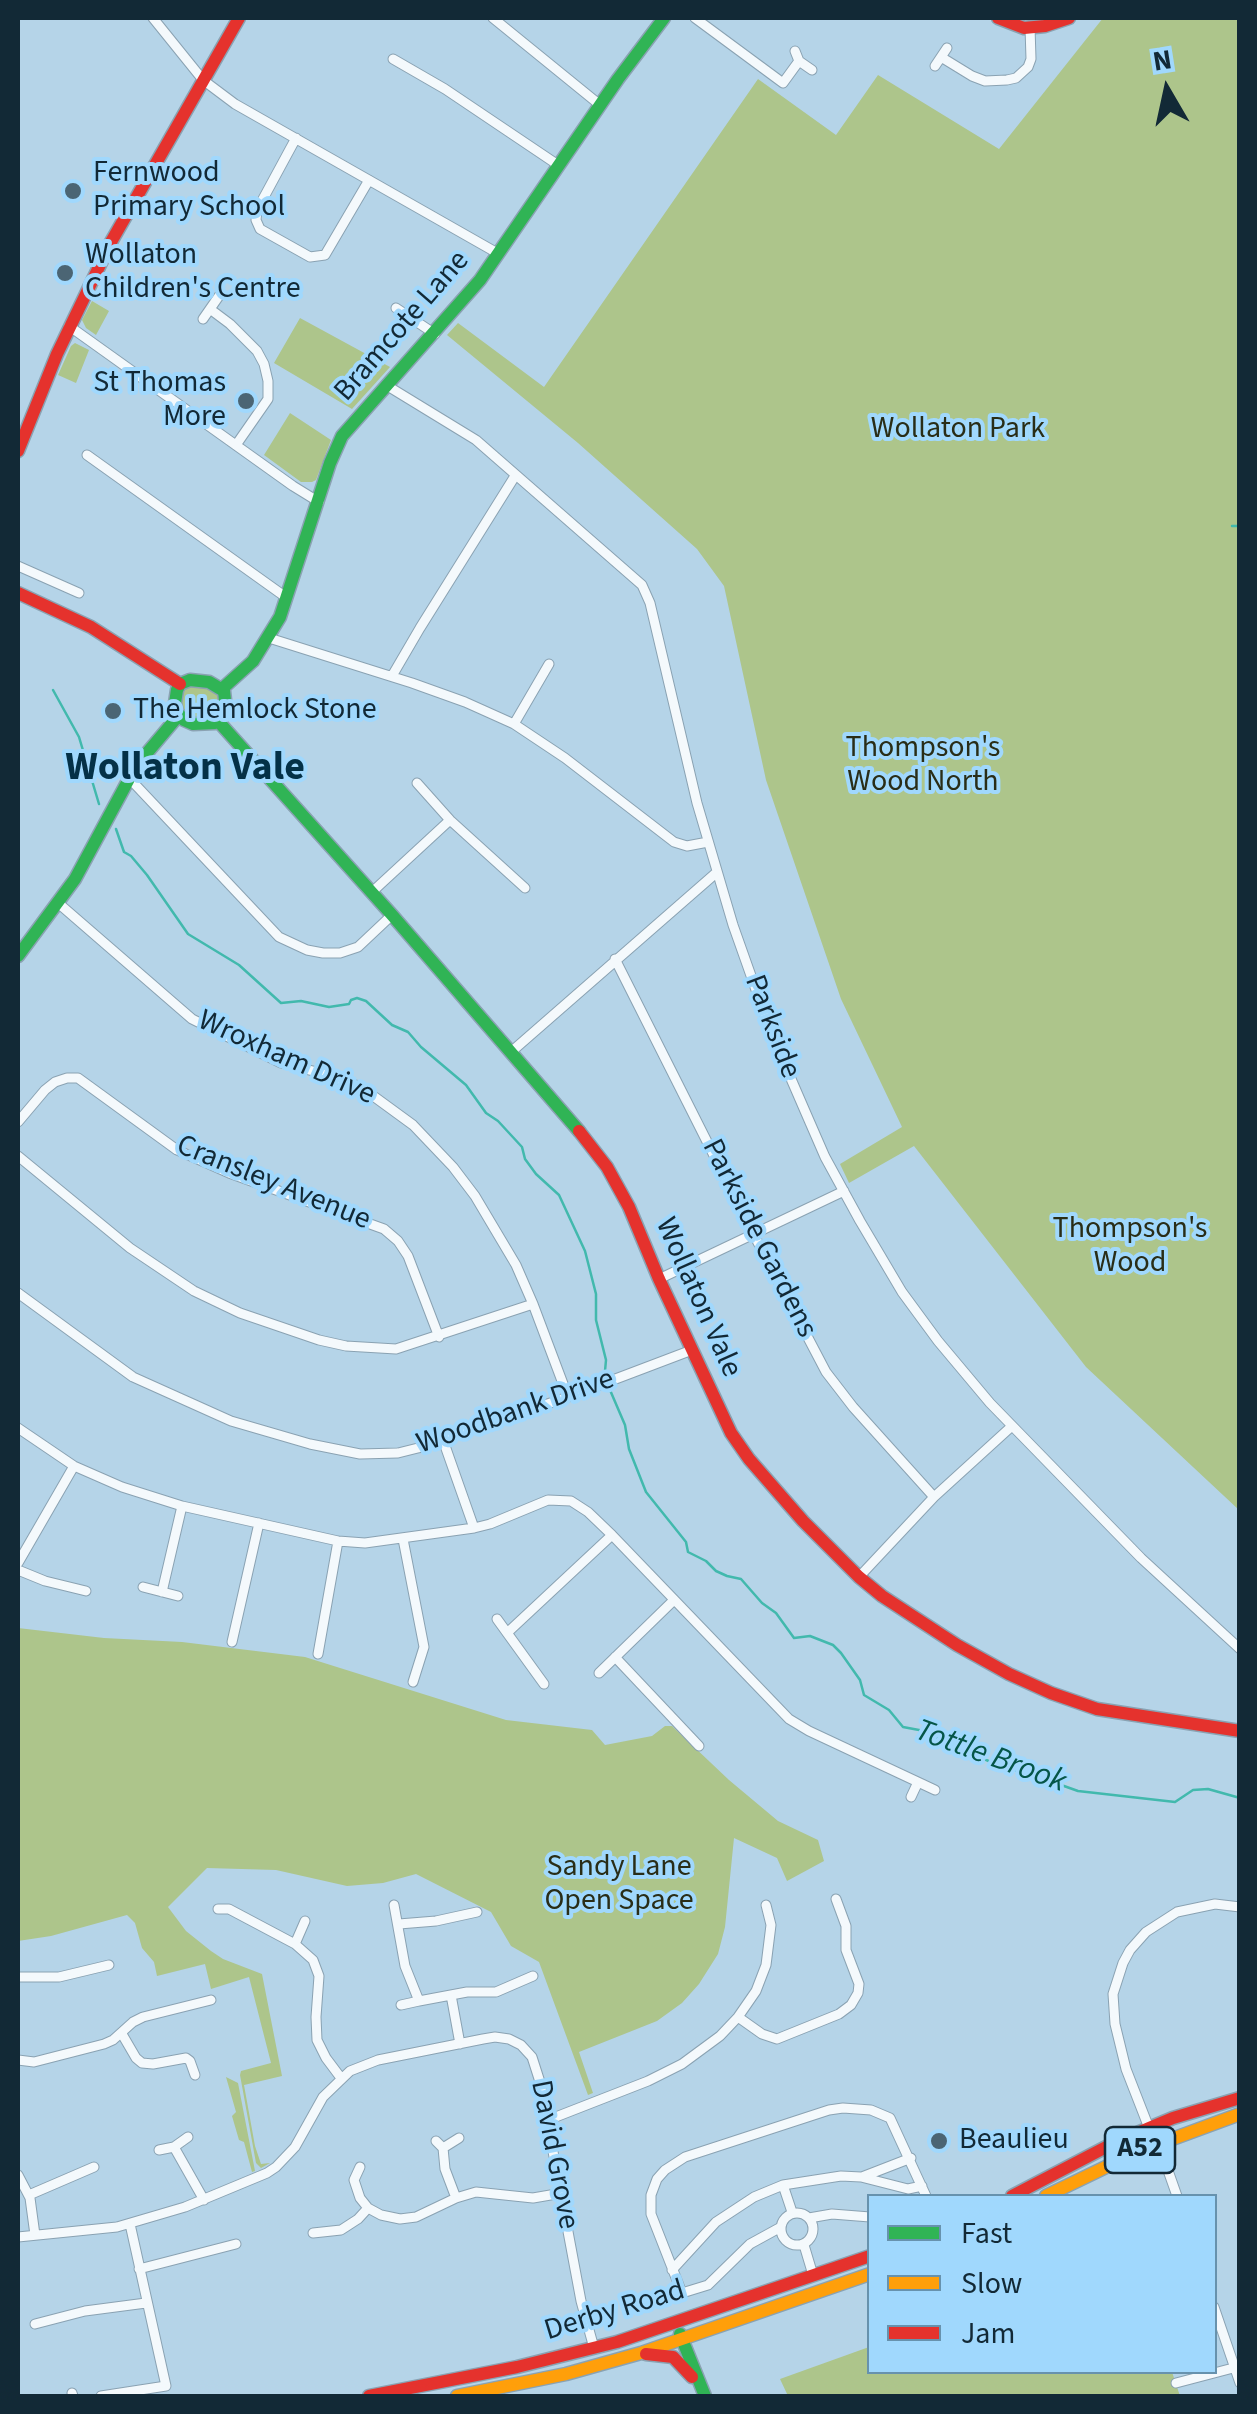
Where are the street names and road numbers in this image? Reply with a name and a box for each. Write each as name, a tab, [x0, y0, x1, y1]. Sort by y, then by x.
street label: Bramcote Lane	[328, 244, 478, 410]
street label: Parkside	[735, 970, 807, 1084]
street label: Wroxham Drive	[192, 1004, 380, 1114]
street label: Cransley Avenue	[171, 1129, 375, 1239]
street label: Parkside Gardens	[693, 1134, 823, 1344]
street label: Wollaton Vale	[646, 1213, 748, 1383]
street label: Woodbank Drive	[413, 1362, 619, 1464]
street label: David Grove	[521, 2077, 585, 2233]
road number: A52	[1105, 2127, 1175, 2173]
street label: Derby Road	[541, 2274, 689, 2350]

